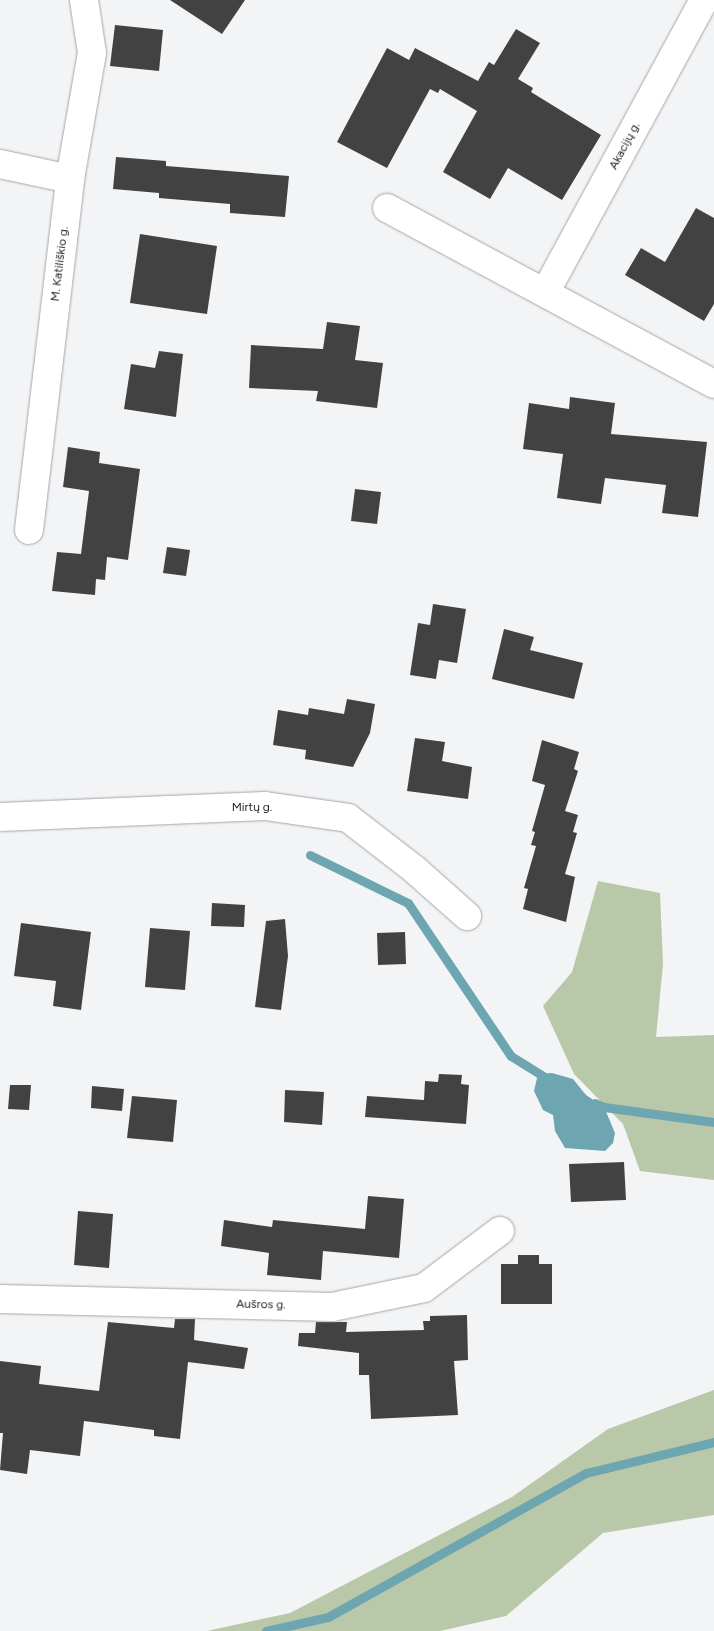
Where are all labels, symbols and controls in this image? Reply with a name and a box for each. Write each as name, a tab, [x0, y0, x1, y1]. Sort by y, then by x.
street label: Akacijų g.	[607, 120, 643, 172]
street label: M. Katiliškio g.	[48, 226, 72, 302]
street label: Mirtų g.	[232, 801, 272, 815]
street label: Aušros g.	[236, 1297, 286, 1313]

